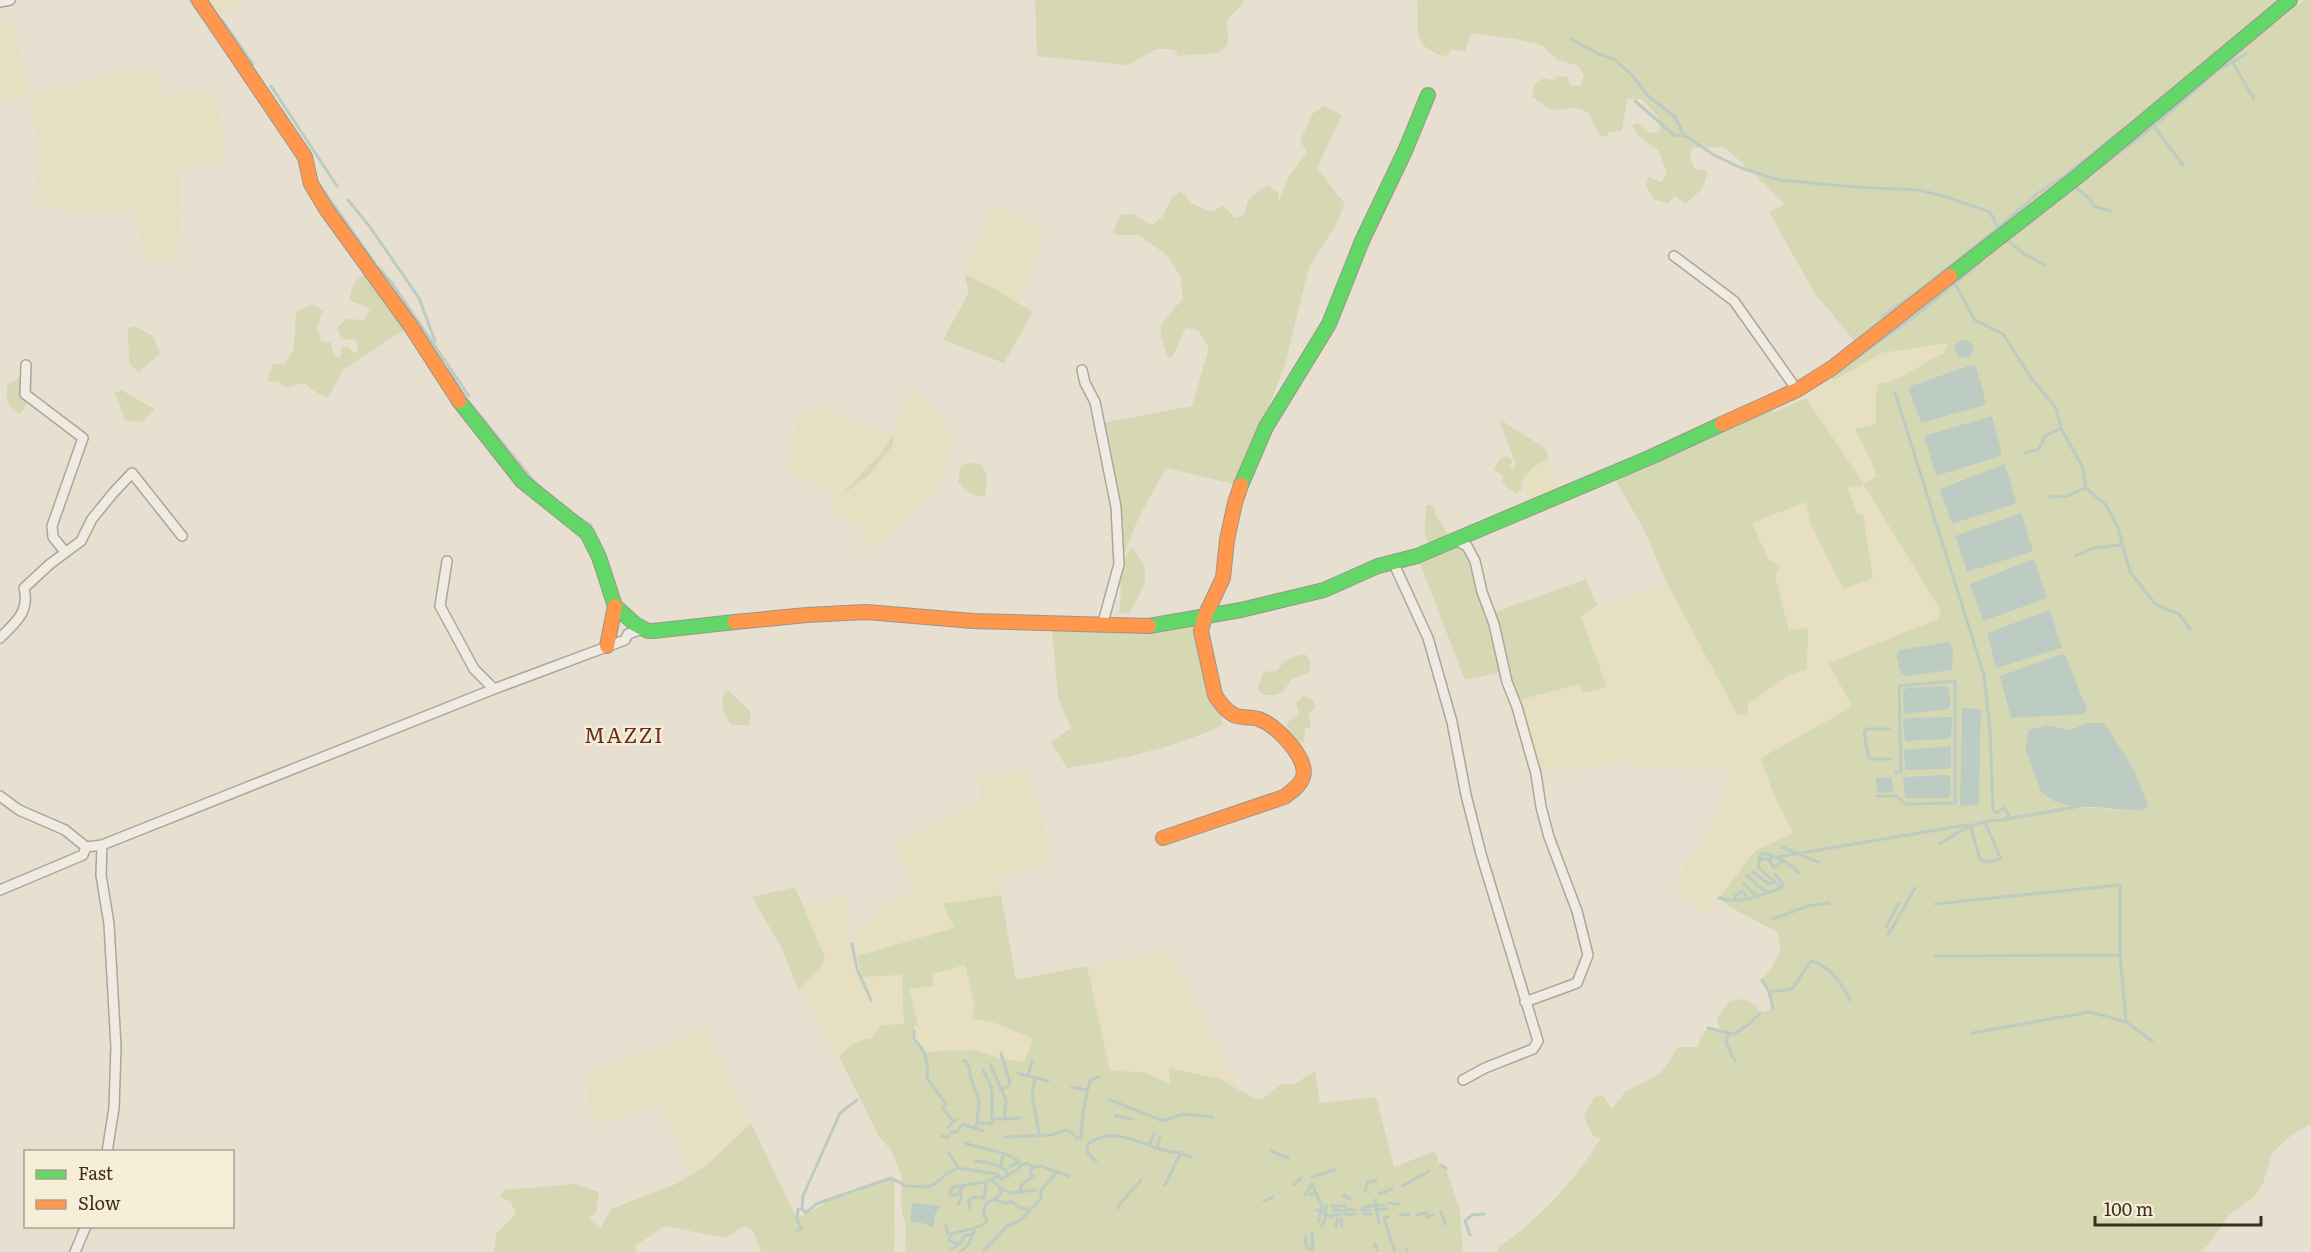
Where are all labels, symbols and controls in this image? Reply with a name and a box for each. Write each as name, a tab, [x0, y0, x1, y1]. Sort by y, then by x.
district label: MAZZI	[584, 718, 664, 749]
legend	[24, 1150, 234, 1228]
text: Fast	[78, 1159, 114, 1186]
text: Slow	[78, 1189, 121, 1216]
scale bar	[2095, 1189, 2262, 1227]
text: 100 m	[2104, 1195, 2153, 1222]

